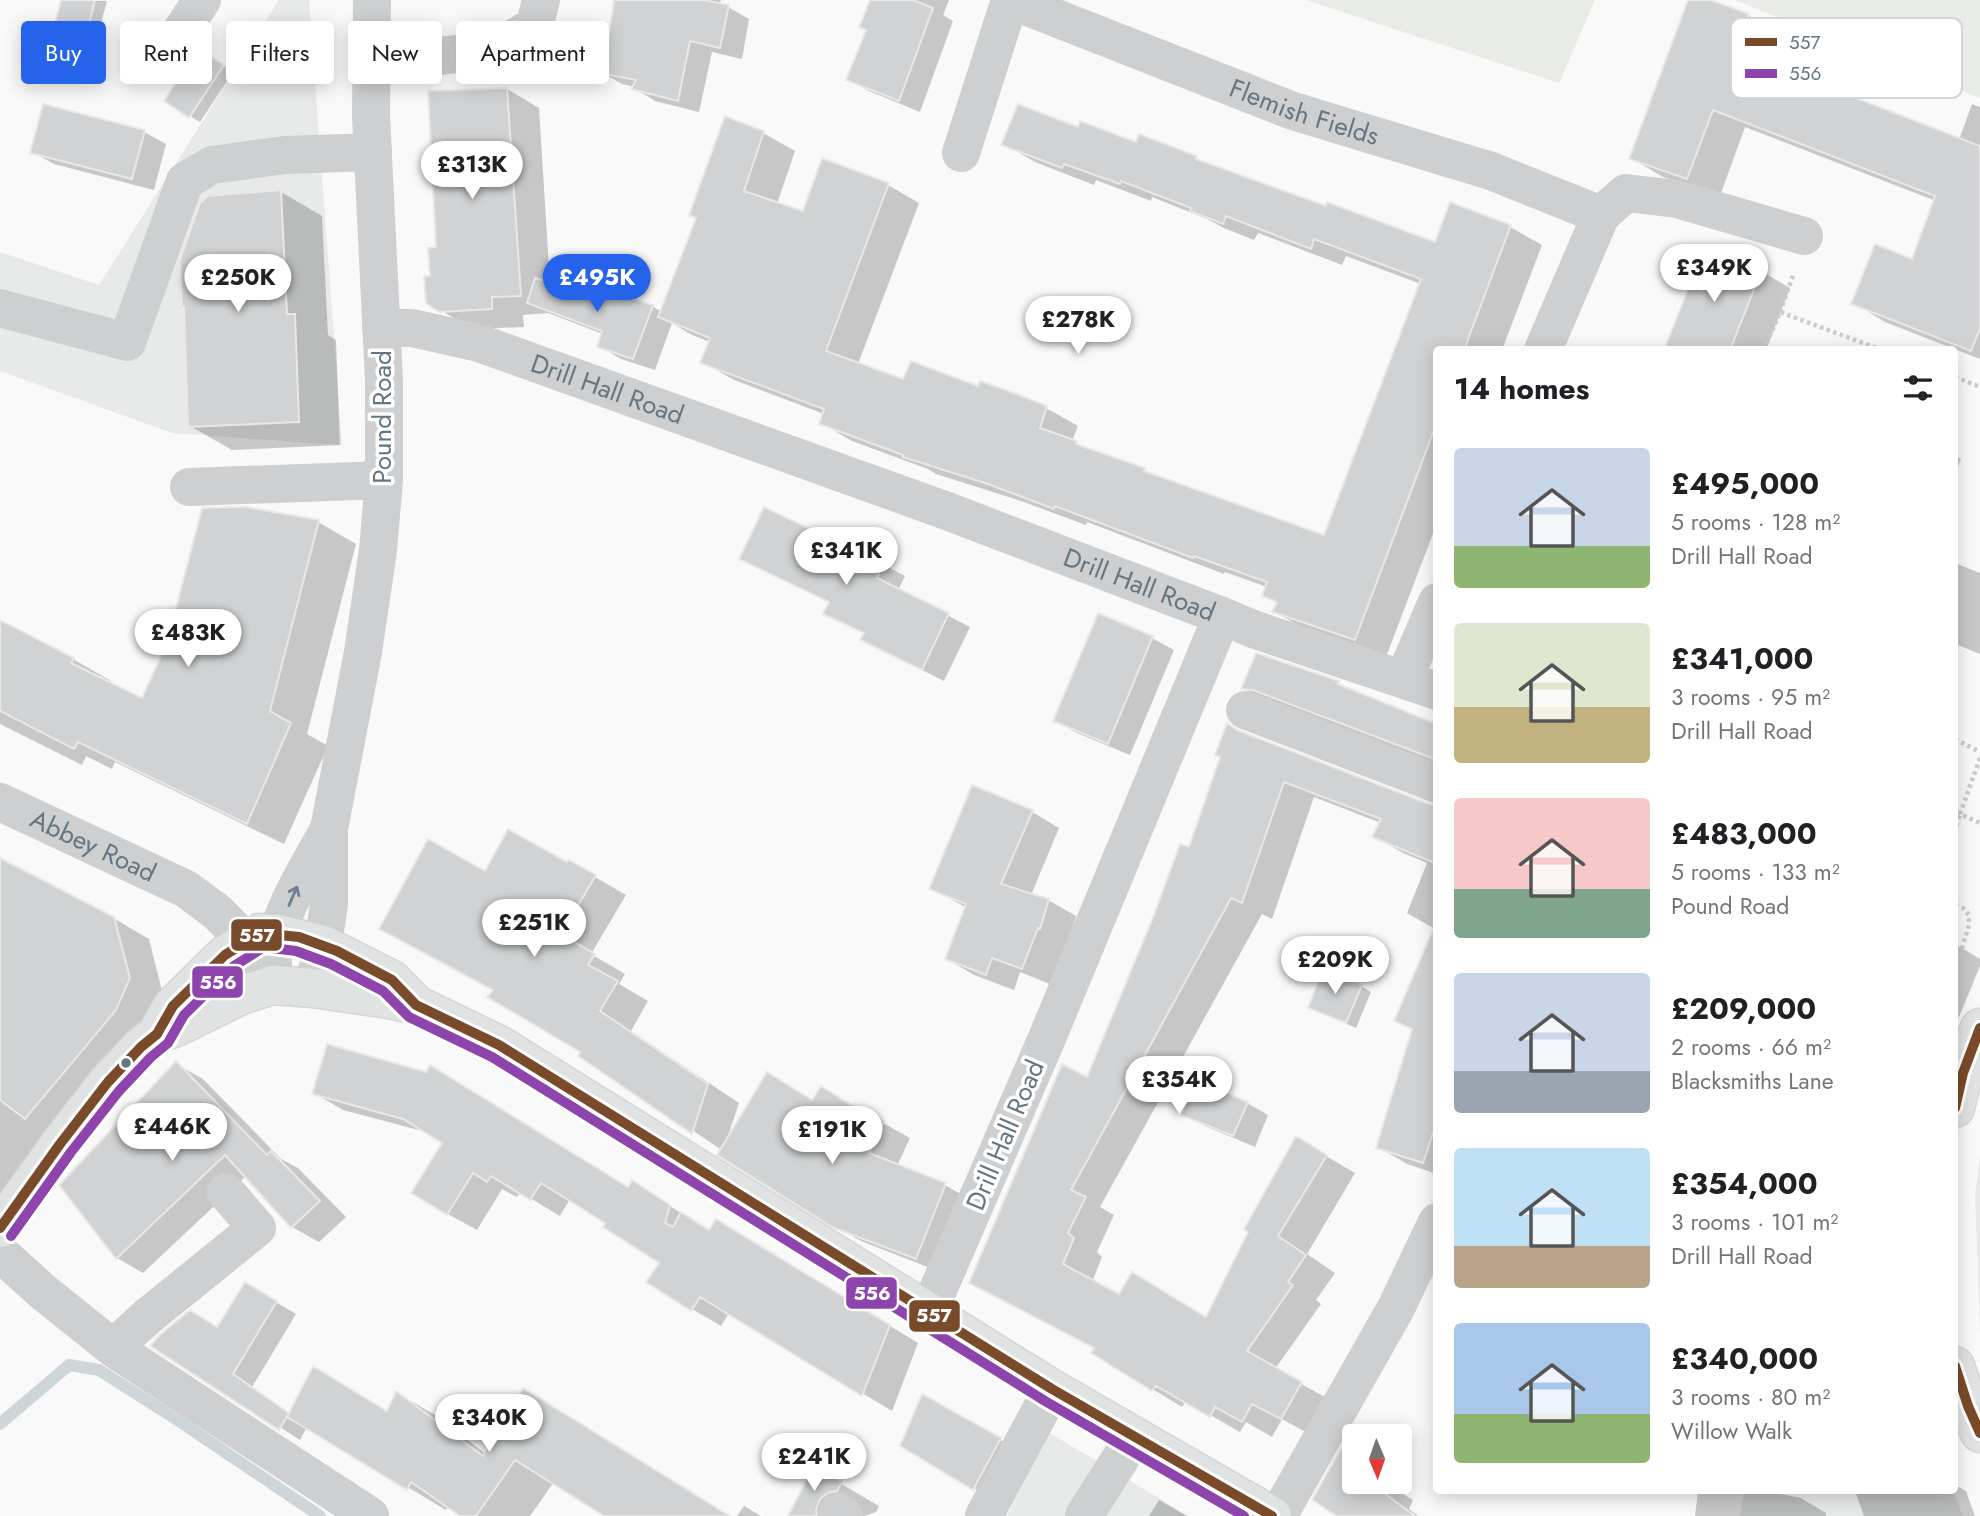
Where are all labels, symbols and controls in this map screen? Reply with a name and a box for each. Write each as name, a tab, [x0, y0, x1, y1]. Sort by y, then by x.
legend	[1731, 18, 1962, 98]
chip: Buy	[21, 21, 106, 84]
chip: Rent	[120, 21, 212, 84]
chip: Filters	[226, 21, 334, 84]
chip: New	[348, 21, 442, 84]
chip: Apartment	[456, 21, 609, 84]
text: 557	[1789, 29, 1820, 56]
text: 556	[1789, 60, 1821, 87]
street label: Flemish Fields	[1224, 69, 1384, 155]
pin: £313K	[423, 142, 521, 201]
text: £313K	[437, 147, 507, 181]
pin: £349K	[1665, 244, 1763, 304]
text: £349K	[1676, 250, 1752, 284]
pin: £250K	[189, 254, 287, 314]
pin: £495K	[548, 254, 646, 314]
text: £250K	[200, 260, 276, 294]
text: £495K	[559, 260, 635, 294]
pin: £278K	[1029, 296, 1127, 356]
text: £278K	[1041, 302, 1115, 336]
street label: Drill Hall Road	[526, 344, 689, 434]
street label: Pound Road	[363, 350, 401, 484]
text: 14 homes	[1454, 367, 1589, 410]
icon: filters	[1899, 369, 1937, 407]
text: £495,000	[1671, 462, 1819, 505]
icon: home	[1510, 476, 1594, 560]
text: 5 rooms · 128 m²	[1671, 505, 1840, 539]
pin: £341K	[797, 528, 895, 587]
text: £341K	[810, 533, 882, 567]
street label: Drill Hall Road	[1058, 538, 1221, 631]
text: Drill Hall Road	[1671, 539, 1813, 573]
pin: £483K	[139, 610, 237, 669]
text: £483K	[151, 615, 225, 649]
text: £341,000	[1671, 637, 1813, 680]
icon: home	[1510, 651, 1594, 735]
text: 3 rooms · 95 m²	[1671, 680, 1830, 714]
text: Drill Hall Road	[1671, 714, 1813, 748]
street label: Abbey Road	[24, 800, 163, 891]
text: £483,000	[1671, 812, 1817, 855]
icon: home	[1510, 826, 1594, 910]
text: 5 rooms · 133 m²	[1671, 855, 1840, 889]
one-way arrow	[288, 885, 301, 907]
text: Pound Road	[1671, 889, 1789, 923]
pin: £251K	[485, 900, 583, 959]
text: £251K	[498, 905, 570, 939]
line badge: 557	[230, 918, 283, 952]
text: 557	[239, 922, 276, 949]
pin: £209K	[1286, 936, 1384, 996]
text: £209K	[1297, 942, 1373, 976]
line badge: 556	[191, 965, 244, 999]
text: 556	[199, 969, 237, 996]
text: £209,000	[1671, 987, 1816, 1030]
icon: home	[1510, 1001, 1594, 1085]
text: 2 rooms · 66 m²	[1671, 1030, 1831, 1064]
street label: Drill Hall Road	[956, 1054, 1054, 1216]
unlabelled marker	[119, 1056, 133, 1070]
pin: £354K	[1130, 1056, 1228, 1116]
text: £354K	[1141, 1062, 1217, 1096]
text: Blacksmiths Lane	[1671, 1064, 1834, 1098]
pin: £446K	[123, 1104, 221, 1163]
pin: £191K	[783, 1106, 881, 1166]
text: £446K	[133, 1109, 211, 1143]
text: £191K	[798, 1112, 866, 1146]
text: £354,000	[1671, 1162, 1818, 1205]
icon: home	[1510, 1176, 1594, 1260]
text: 3 rooms · 101 m²	[1671, 1205, 1838, 1239]
text: Drill Hall Road	[1671, 1239, 1813, 1273]
line badge: 556	[845, 1276, 898, 1310]
text: 556	[853, 1280, 891, 1307]
line badge: 557	[908, 1299, 961, 1333]
text: 557	[916, 1302, 953, 1329]
text: £340,000	[1671, 1337, 1818, 1380]
icon: home	[1510, 1351, 1594, 1435]
text: 3 rooms · 80 m²	[1671, 1380, 1830, 1414]
pin: £340K	[440, 1394, 538, 1454]
text: £340K	[451, 1400, 527, 1434]
text: Willow Walk	[1671, 1414, 1792, 1448]
north arrow	[1342, 1424, 1412, 1494]
map controls	[1342, 1424, 1412, 1494]
pin: £241K	[765, 1434, 863, 1493]
text: £241K	[778, 1439, 850, 1473]

